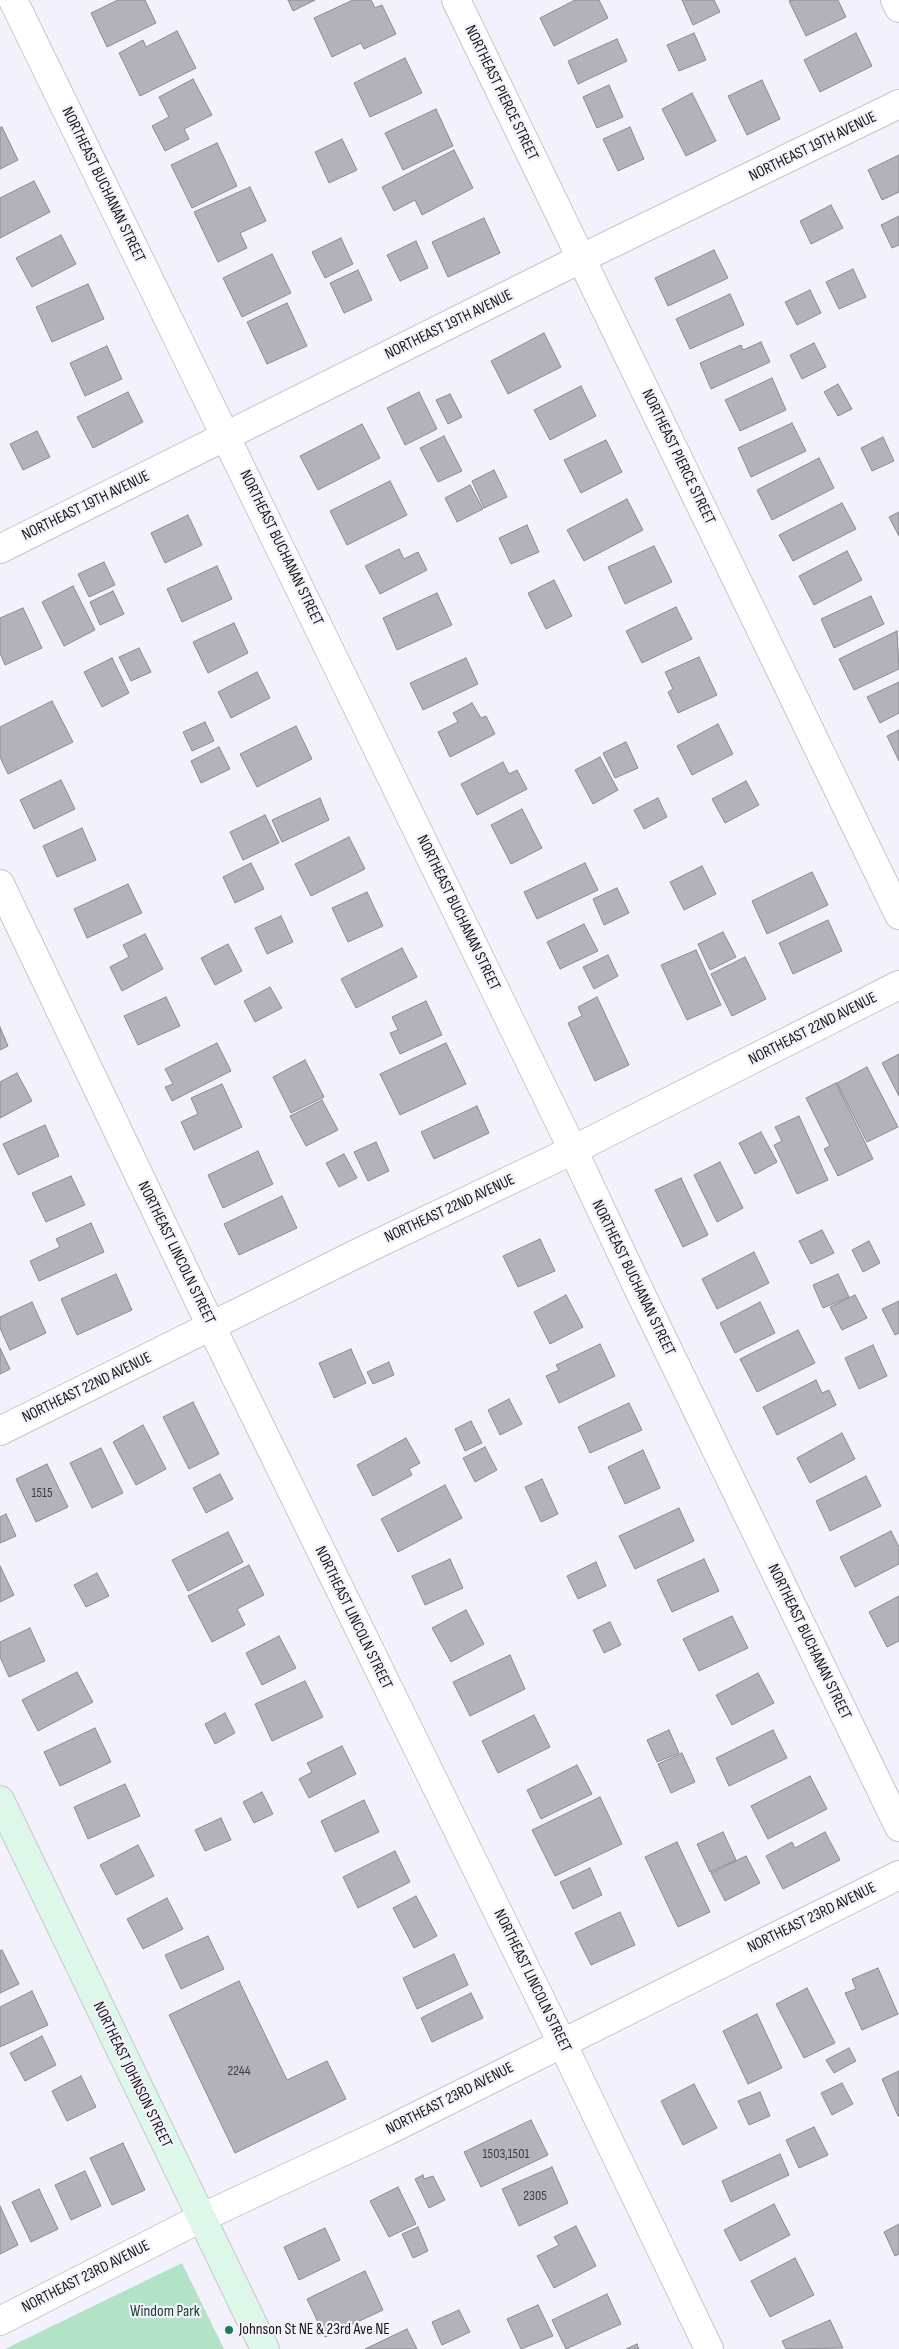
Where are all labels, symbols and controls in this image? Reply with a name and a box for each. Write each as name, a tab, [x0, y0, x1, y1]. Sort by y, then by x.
street label: NORTHEAST PIERCE STREET	[460, 22, 542, 164]
street label: NORTHEAST BUCHANAN STREET	[57, 104, 149, 266]
street label: NORTHEAST 19TH AVENUE	[746, 108, 880, 186]
street label: NORTHEAST 19TH AVENUE	[382, 286, 516, 364]
street label: NORTHEAST PIERCE STREET	[637, 386, 719, 528]
street label: NORTHEAST 19TH AVENUE	[19, 467, 153, 545]
street label: NORTHEAST BUCHANAN STREET	[235, 467, 327, 629]
street label: NORTHEAST BUCHANAN STREET	[412, 832, 504, 994]
street label: NORTHEAST 22ND AVENUE	[746, 988, 880, 1070]
street label: NORTHEAST 22ND AVENUE	[382, 1170, 518, 1248]
street label: NORTHEAST LINCOLN STREET	[133, 1178, 219, 1328]
street label: NORTHEAST BUCHANAN STREET	[587, 1197, 679, 1359]
street label: NORTHEAST 22ND AVENUE	[19, 1348, 155, 1428]
house number: 1515	[31, 1485, 53, 1501]
street label: NORTHEAST LINCOLN STREET	[310, 1543, 396, 1693]
street label: NORTHEAST BUCHANAN STREET	[763, 1561, 855, 1723]
street label: NORTHEAST 23RD AVENUE	[744, 1878, 880, 1958]
street label: NORTHEAST LINCOLN STREET	[489, 1906, 575, 2056]
street label: NORTHEAST JOHNSON STREET	[88, 1999, 176, 2151]
street label: NORTHEAST 23RD AVENUE	[383, 2058, 517, 2140]
house number: 2244	[227, 2063, 251, 2079]
house number: 1503,1501	[483, 2146, 529, 2162]
house number: 2305	[523, 2188, 547, 2204]
street label: NORTHEAST 23RD AVENUE	[19, 2236, 153, 2318]
park label: Windom Park	[130, 2302, 200, 2322]
place label: Johnson St NE & 23rd Ave NE	[239, 2320, 390, 2340]
marker: Johnson St NE & 23rd Ave NE	[223, 2324, 235, 2336]

